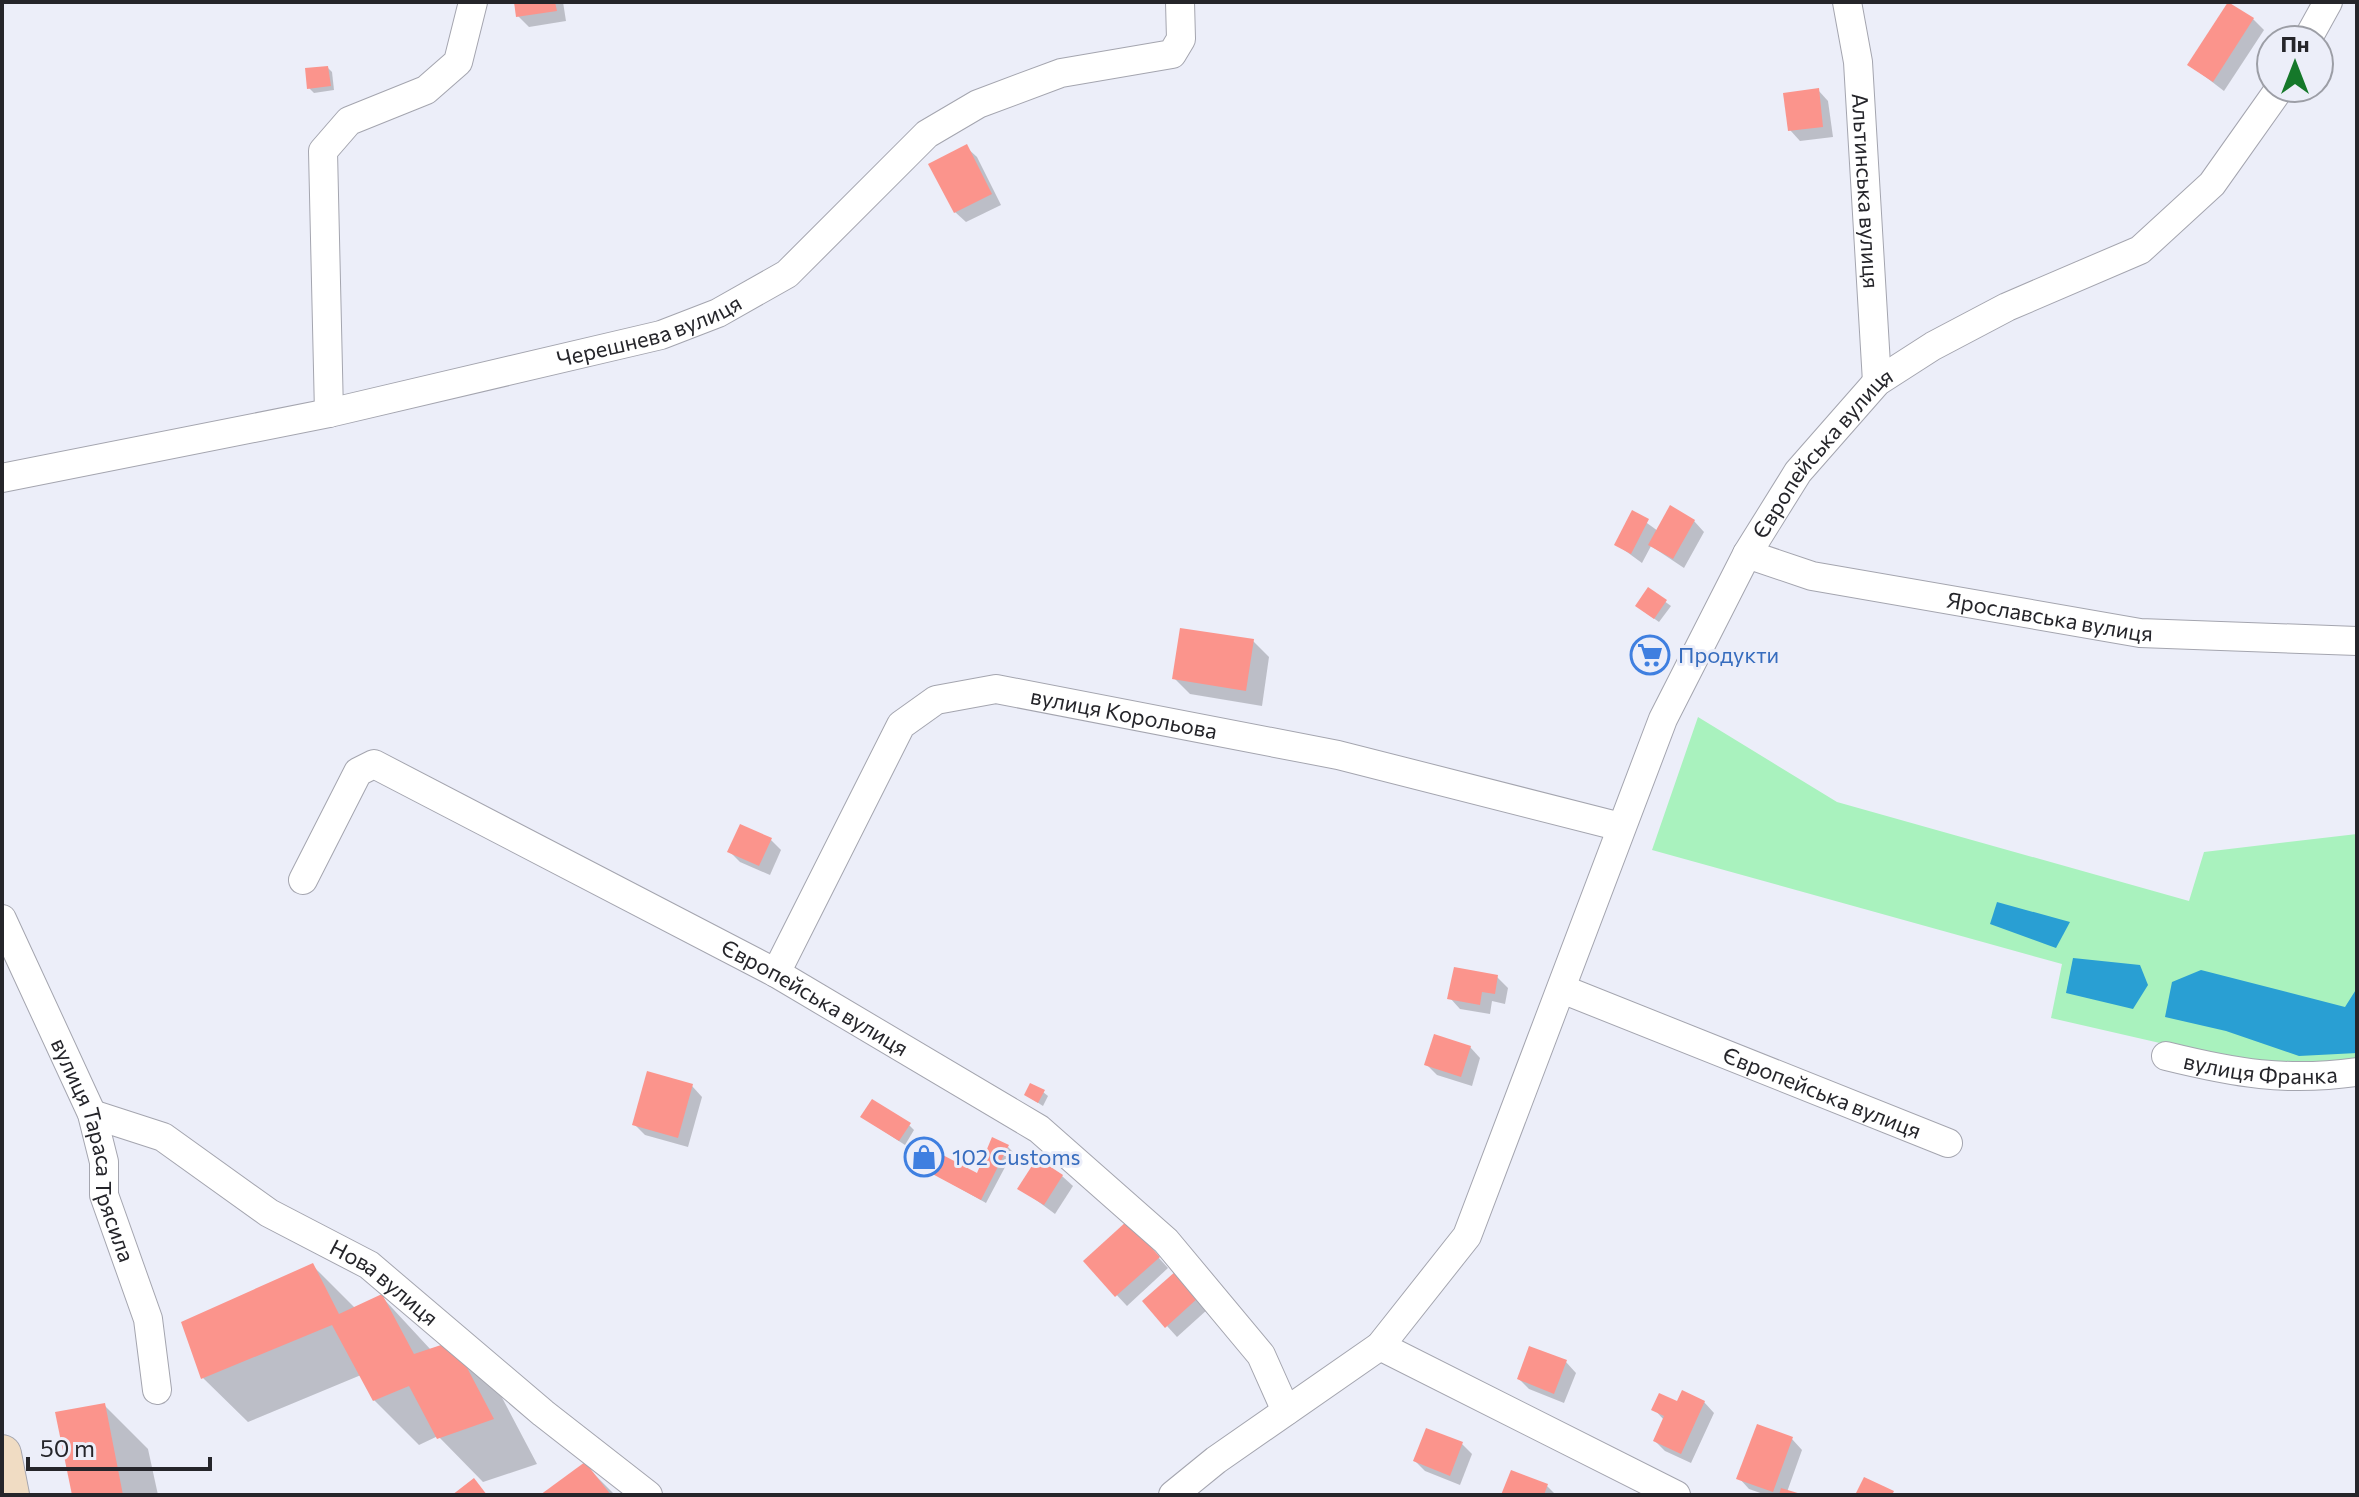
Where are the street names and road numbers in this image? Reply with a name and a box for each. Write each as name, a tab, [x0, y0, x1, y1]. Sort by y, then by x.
street label: Альтинська вулиця	[1847, 92, 1885, 289]
street label: Черешнева вулиця	[554, 289, 746, 372]
street label: Європейська вулиця	[1746, 362, 1897, 543]
street label: Ярославська вулиця	[1945, 586, 2153, 646]
street label: вулиця Корольова	[1028, 682, 1220, 744]
street label: Європейська вулиця	[717, 933, 913, 1061]
street label: вулиця Тараса Трясила	[46, 1033, 141, 1266]
street label: Європейська вулиця	[1719, 1041, 1925, 1144]
street label: вулиця Франка	[2181, 1047, 2339, 1089]
street label: Нова вулиця	[326, 1233, 444, 1331]

